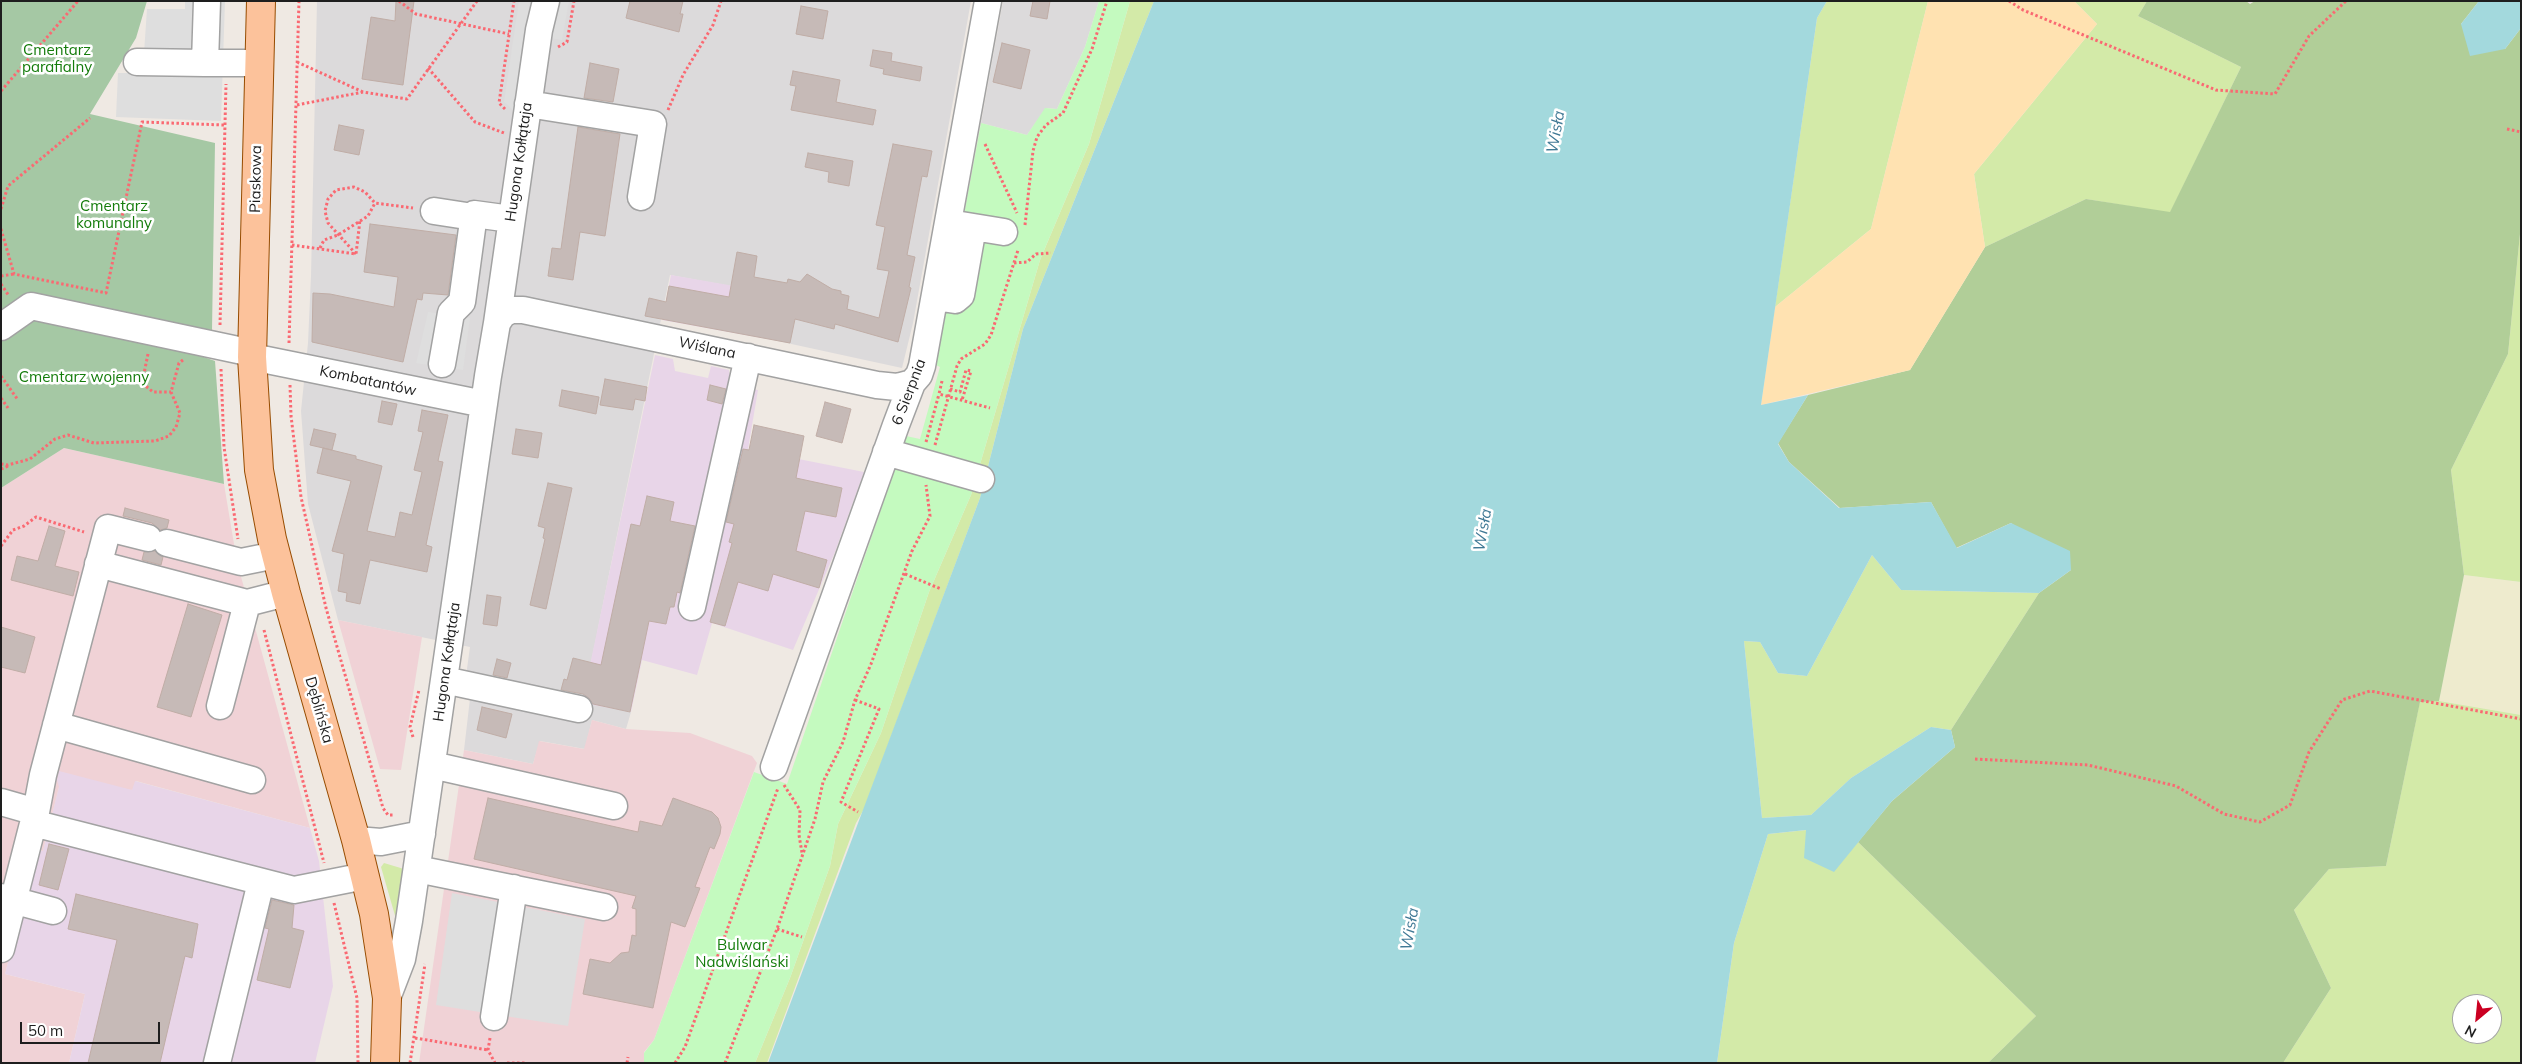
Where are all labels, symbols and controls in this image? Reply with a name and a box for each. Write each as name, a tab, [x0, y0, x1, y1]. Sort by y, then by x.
park label: Cmentarz parafialny	[22, 41, 92, 76]
street label: Hugona Kołłątaja	[502, 101, 536, 223]
water label: Wisła	[1543, 109, 1569, 155]
street label: Piaskowa	[246, 145, 266, 213]
park label: Cmentarz komunalny	[76, 197, 152, 232]
street label: Wiślana	[677, 333, 737, 363]
street label: 6 Sierpnia	[888, 356, 930, 428]
street label: Kombatantów	[318, 362, 418, 400]
park label: Cmentarz wojenny	[19, 368, 149, 386]
water label: Wisła	[1470, 507, 1496, 553]
street label: Hugona Kołłątaja	[430, 601, 464, 723]
street label: Dęblińska	[301, 675, 337, 745]
water label: Wisła	[1397, 906, 1423, 952]
park label: Bulwar Nadwiślański	[695, 936, 789, 971]
north arrow	[2452, 994, 2502, 1044]
scale bar	[22, 1012, 162, 1044]
text: 50 m	[28, 1021, 63, 1040]
text: N	[2462, 1021, 2479, 1042]

